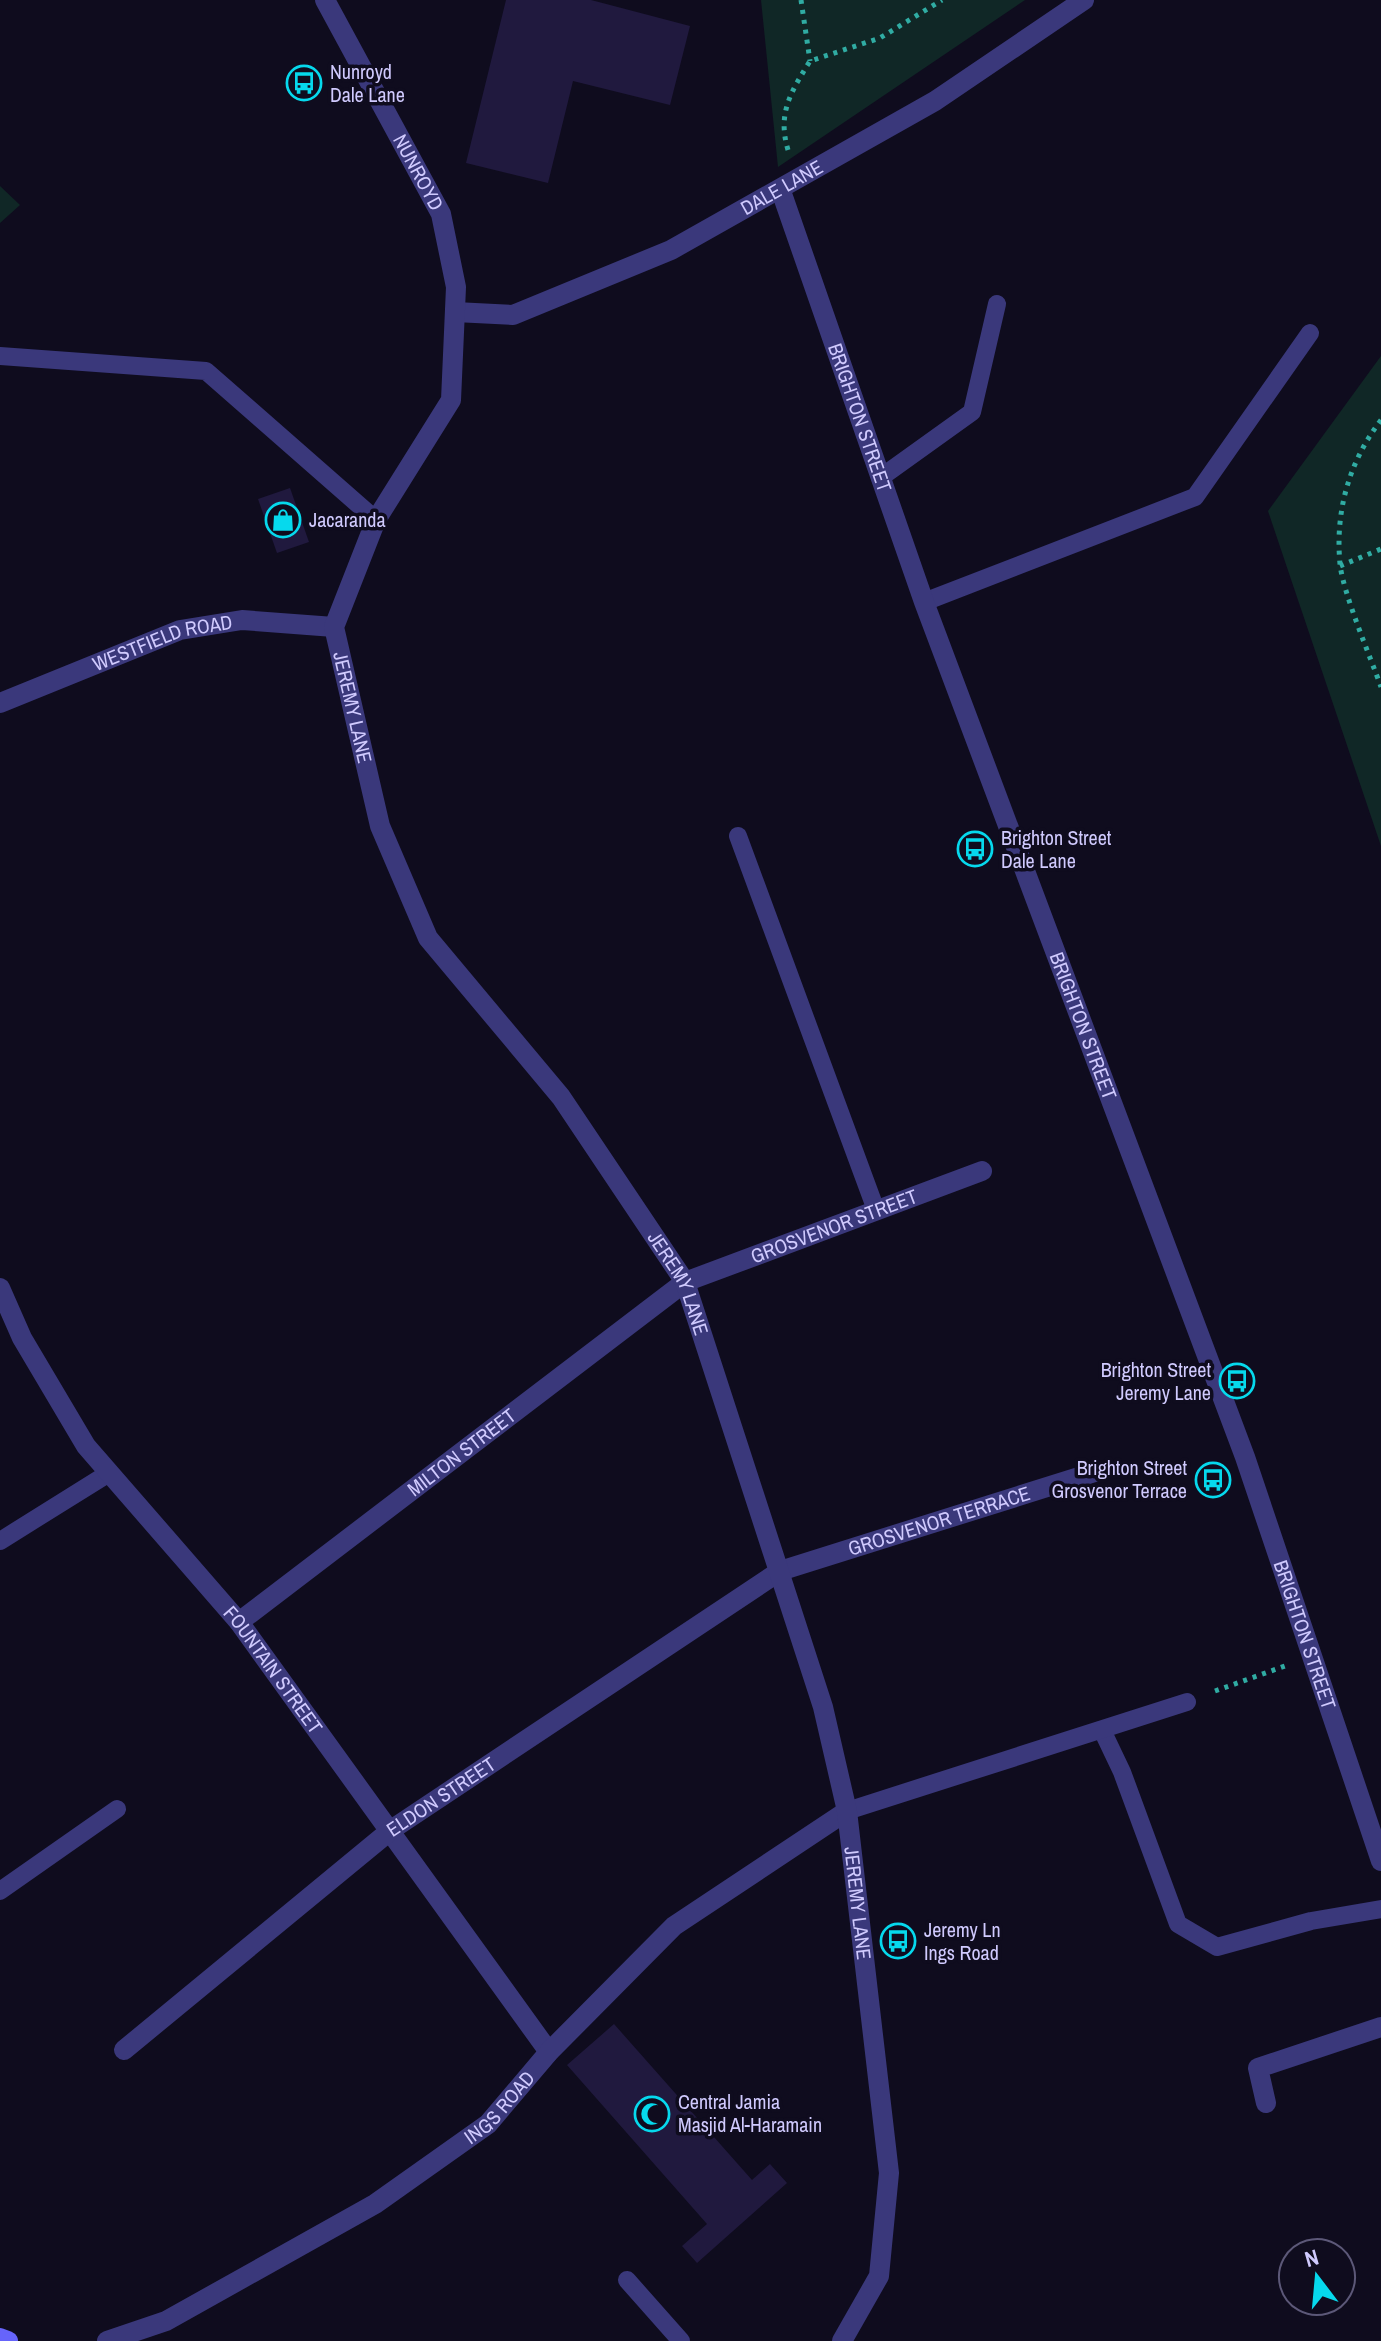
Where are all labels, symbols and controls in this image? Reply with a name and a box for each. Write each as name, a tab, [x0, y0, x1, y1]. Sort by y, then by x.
place label: Nunroyd Dale Lane	[330, 58, 405, 108]
bus stop icon: Nunroyd Dale Lane	[285, 64, 323, 102]
street label: NUNROYD	[387, 129, 450, 215]
street label: DALE LANE	[735, 153, 827, 221]
street label: BRIGHTON STREET	[822, 340, 899, 495]
shop icon: Jacaranda	[264, 501, 302, 539]
place label: Jacaranda	[309, 506, 386, 533]
street label: WESTFIELD ROAD	[88, 608, 234, 677]
street label: JEREMY LANE	[327, 649, 379, 766]
place label: Brighton Street Dale Lane	[1001, 824, 1112, 874]
bus stop icon: Brighton Street Dale Lane	[956, 830, 994, 868]
street label: BRIGHTON STREET	[1044, 948, 1124, 1103]
street label: GROSVENOR STREET	[747, 1182, 921, 1269]
street label: JEREMY LANE	[642, 1226, 715, 1339]
place label: Brighton Street Jeremy Lane	[1101, 1356, 1211, 1406]
bus stop icon: Brighton Street Jeremy Lane	[1218, 1362, 1256, 1400]
street label: MILTON STREET	[402, 1402, 521, 1502]
place label: Brighton Street Grosvenor Terrace	[1051, 1454, 1187, 1504]
bus stop icon: Brighton Street Grosvenor Terrace	[1194, 1461, 1232, 1499]
street label: GROSVENOR TERRACE	[844, 1479, 1033, 1562]
street label: BRIGHTON STREET	[1268, 1557, 1343, 1713]
street label: FOUNTAIN STREET	[218, 1600, 329, 1739]
street label: ELDON STREET	[381, 1750, 501, 1842]
street label: JEREMY LANE	[838, 1845, 878, 1961]
place label: Jeremy Ln Ings Road	[924, 1916, 1001, 1966]
bus stop icon: Jeremy Ln Ings Road	[879, 1922, 917, 1960]
street label: INGS ROAD	[458, 2065, 540, 2150]
place label: Central Jamia Masjid Al-Haramain	[678, 2088, 822, 2138]
mosque icon: Central Jamia Masjid Al-Haramain	[633, 2095, 671, 2133]
north arrow	[1277, 2237, 1357, 2317]
text: N	[1301, 2242, 1322, 2274]

